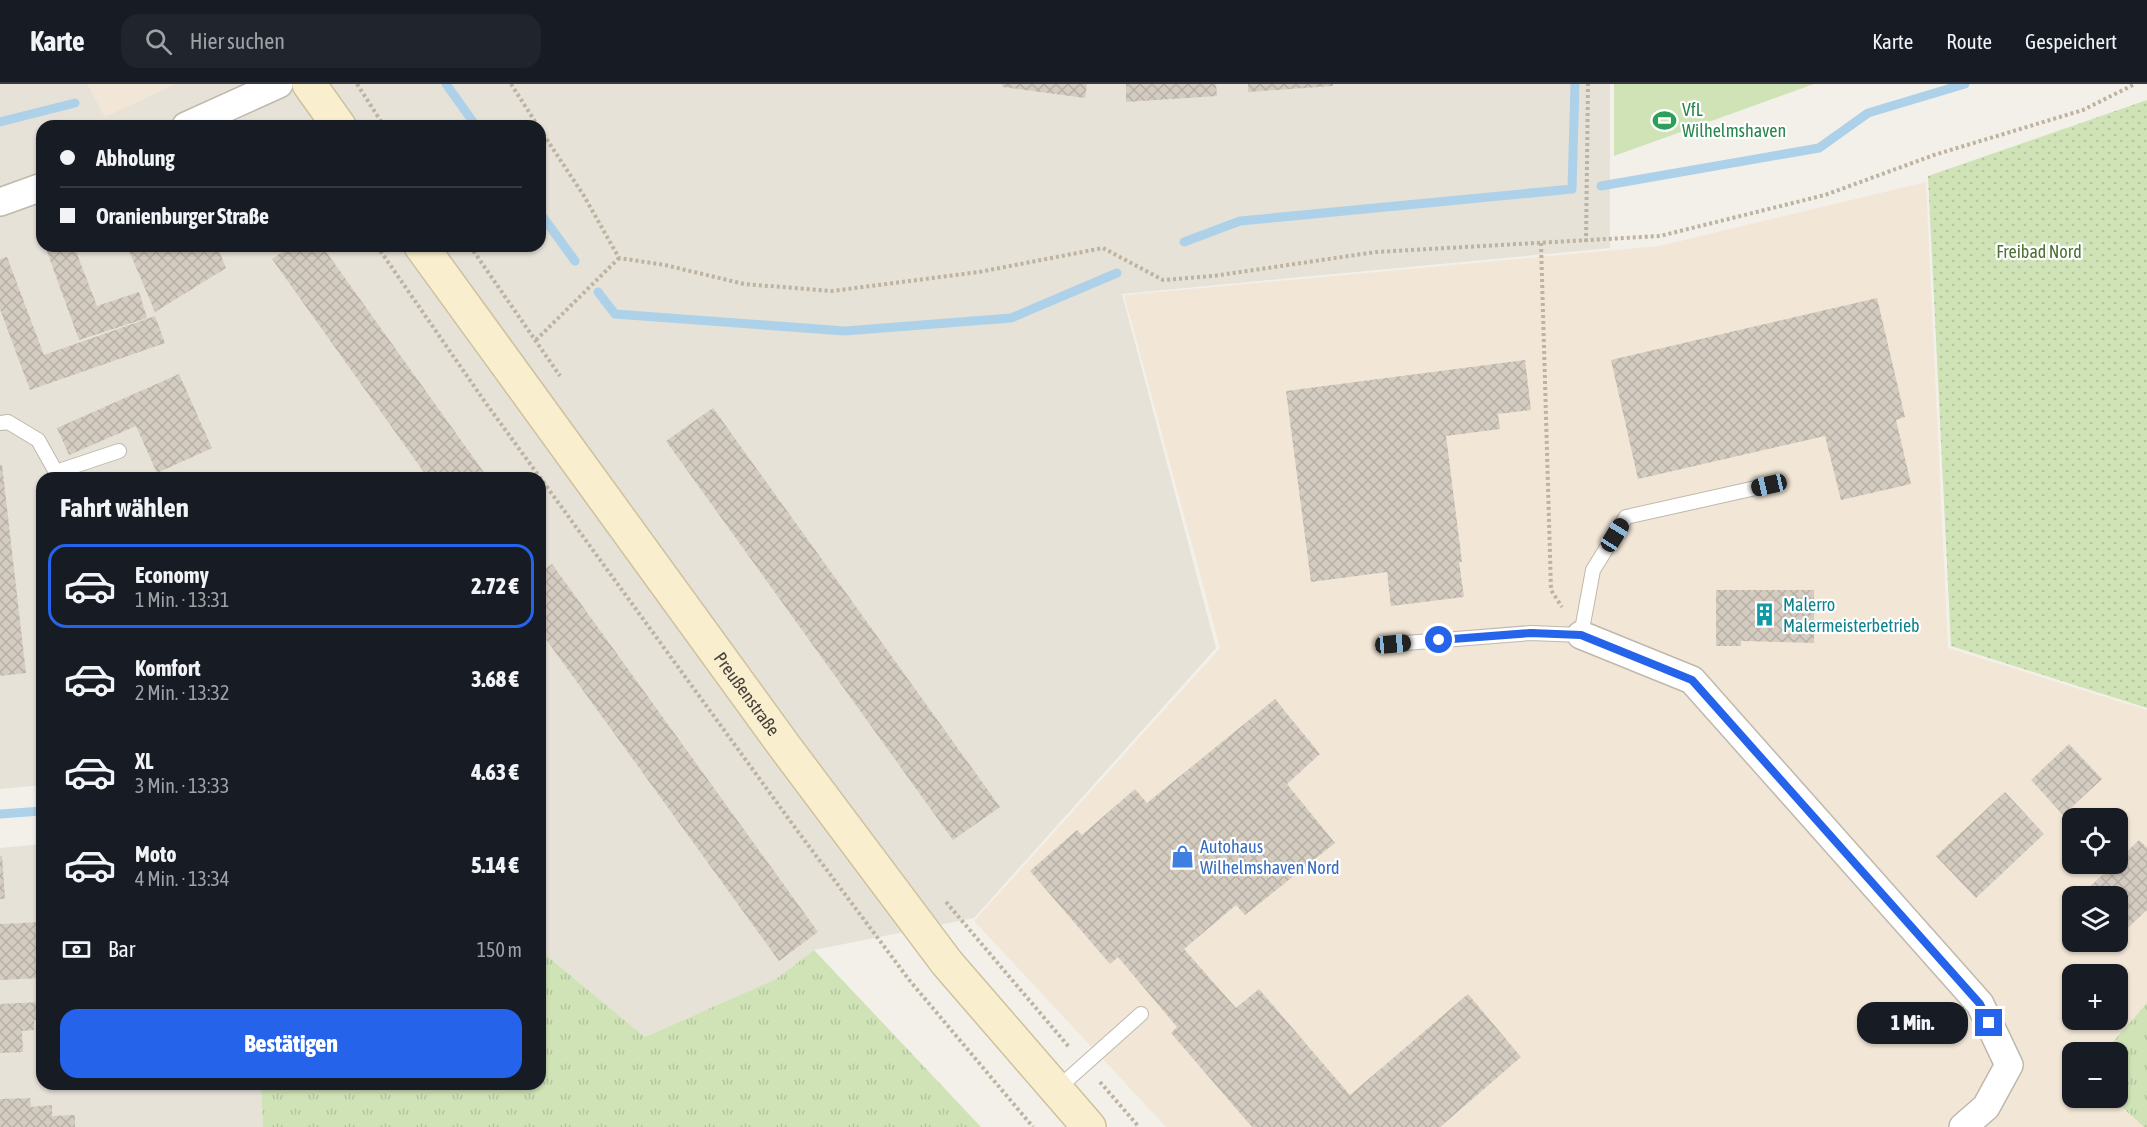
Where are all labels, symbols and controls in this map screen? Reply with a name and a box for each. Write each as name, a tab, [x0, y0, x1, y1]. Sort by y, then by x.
search box	[121, 14, 541, 68]
text: Karte	[30, 25, 85, 57]
icon: search	[142, 25, 175, 58]
text: Hier suchen	[190, 28, 285, 54]
text: Karte	[1872, 29, 1913, 53]
text: Route	[1946, 29, 1992, 53]
text: Gespeichert	[2025, 29, 2117, 53]
place label: VfL Wilhelmshaven	[1682, 99, 1786, 141]
sports icon: VfL Wilhelmshaven	[1651, 107, 1677, 133]
text: Abholung	[96, 145, 175, 171]
text: Oranienburger Straße	[96, 203, 269, 229]
park label: Freibad Nord	[1996, 241, 2082, 262]
car	[1749, 472, 1789, 498]
text: Fahrt wählen	[60, 492, 189, 523]
car	[1598, 515, 1632, 555]
icon: car	[63, 559, 117, 613]
text: Economy	[135, 562, 209, 588]
text: 2.72 €	[471, 573, 519, 599]
text: 1 Min. · 13:31	[135, 588, 229, 611]
place label: Malerro Malermeisterbetrieb	[1783, 594, 1920, 636]
building icon: Malerro Malermeisterbetrieb	[1752, 602, 1778, 628]
route start	[1425, 626, 1452, 653]
car	[1374, 633, 1412, 655]
street label: Preußenstraße	[710, 648, 784, 740]
icon: car	[63, 652, 117, 706]
text: Komfort	[135, 655, 201, 681]
text: 3.68 €	[471, 666, 519, 692]
text: 2 Min. · 13:32	[135, 681, 229, 704]
icon: car	[63, 745, 117, 799]
text: XL	[135, 748, 153, 774]
text: 4.63 €	[471, 759, 519, 785]
text: 3 Min. · 13:33	[135, 774, 229, 797]
map controls	[2062, 808, 2128, 1108]
button: locate	[2062, 808, 2128, 874]
place label: Autohaus Wilhelmshaven Nord	[1200, 836, 1340, 878]
icon: car	[63, 838, 117, 892]
text: Moto	[135, 841, 177, 867]
shop icon: Autohaus Wilhelmshaven Nord	[1169, 844, 1195, 870]
text: 5.14 €	[471, 852, 519, 878]
text: 4 Min. · 13:34	[135, 867, 229, 890]
button: layers	[2062, 886, 2128, 952]
icon: cash	[60, 933, 93, 966]
text: Bar	[108, 936, 135, 962]
text: 150 m	[477, 938, 522, 961]
button: +	[2062, 964, 2128, 1030]
callout: 1 Min.	[1857, 1002, 1968, 1044]
button: Bestätigen	[60, 1009, 522, 1078]
route end	[1975, 1009, 2002, 1036]
text: 1 Min.	[1891, 1011, 1934, 1034]
button: −	[2062, 1042, 2128, 1108]

